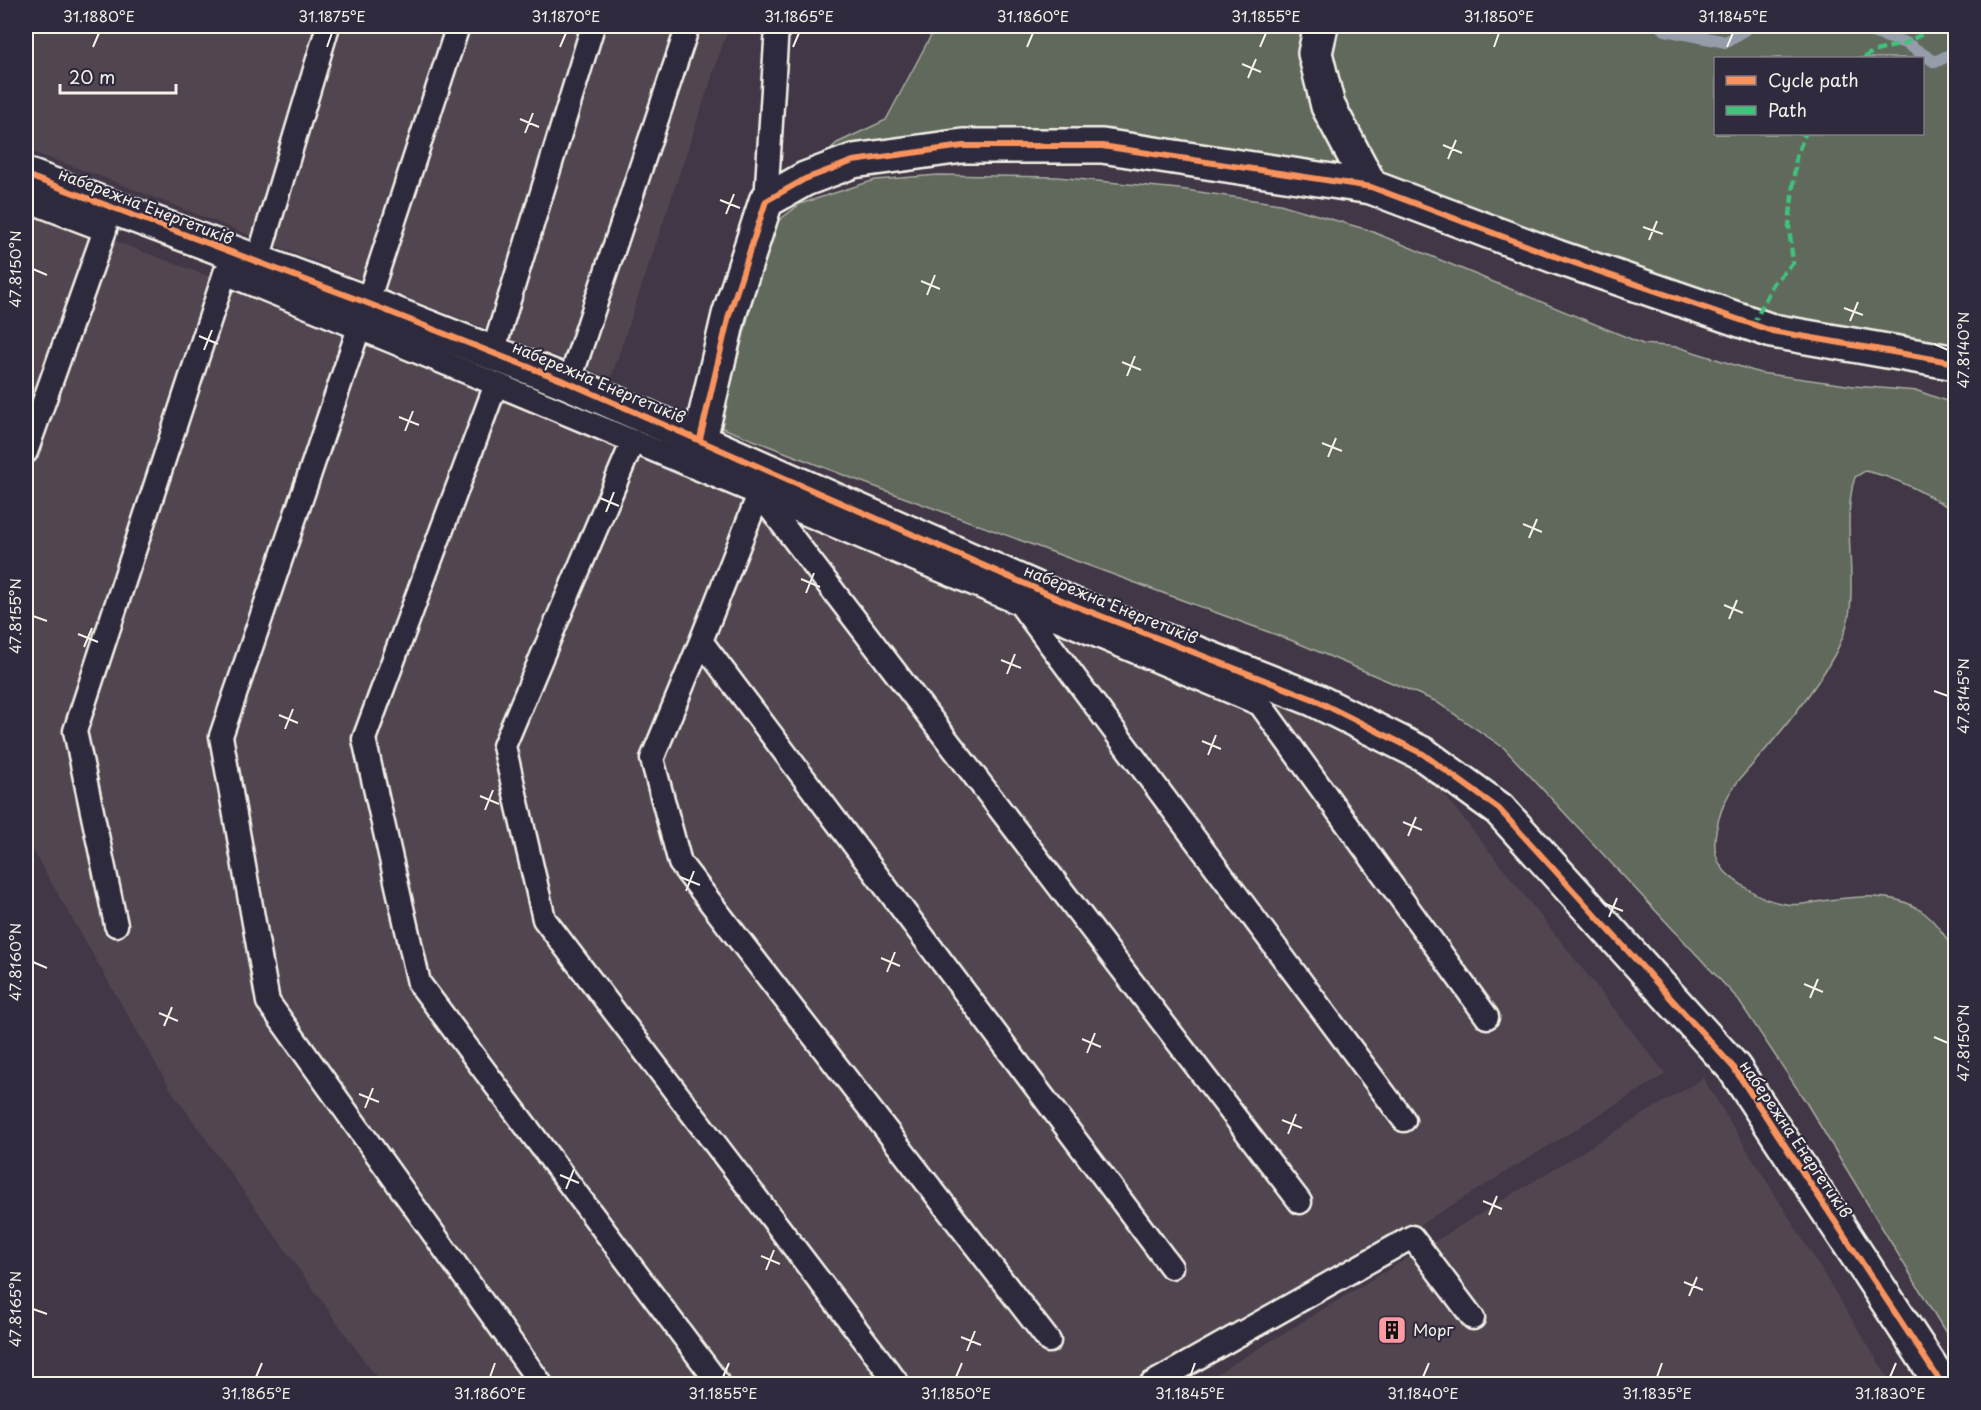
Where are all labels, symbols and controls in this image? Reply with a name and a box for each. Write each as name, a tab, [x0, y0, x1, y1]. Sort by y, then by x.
text: 31.1880°E	[63, 4, 135, 27]
text: 31.1875°E	[298, 4, 366, 27]
text: 31.1870°E	[531, 4, 601, 27]
text: 31.1865°E	[764, 4, 834, 27]
text: 31.1860°E	[997, 4, 1069, 27]
text: 31.1855°E	[1231, 4, 1301, 27]
text: 31.1850°E	[1464, 4, 1534, 27]
text: 31.1845°E	[1698, 4, 1768, 27]
scale bar	[60, 57, 176, 95]
legend	[1714, 57, 1924, 135]
text: 20 m	[69, 63, 115, 90]
text: Cycle path	[1768, 66, 1859, 93]
text: Path	[1768, 96, 1807, 123]
street label: набережна Енергетиків	[55, 161, 237, 250]
text: 47.8150°N	[3, 230, 26, 308]
text: 47.8140°N	[1951, 311, 1974, 389]
street label: набережна Енергетиків	[509, 334, 690, 428]
street label: набережна Енергетиків	[1021, 557, 1202, 649]
text: 47.8155°N	[3, 578, 26, 654]
text: 47.8145°N	[1951, 658, 1974, 734]
text: 47.8160°N	[3, 923, 26, 1001]
text: 47.8150°N	[1951, 1004, 1974, 1082]
street label: набережна Енергетиків	[1735, 1055, 1859, 1222]
text: 47.8165°N	[3, 1271, 26, 1347]
building icon: Морг	[1376, 1314, 1408, 1346]
place label: Морг	[1413, 1317, 1454, 1341]
text: 31.1865°E	[221, 1381, 291, 1404]
text: 31.1860°E	[454, 1381, 526, 1404]
text: 31.1855°E	[688, 1381, 758, 1404]
text: 31.1850°E	[921, 1381, 991, 1404]
text: 31.1845°E	[1155, 1381, 1225, 1404]
text: 31.1840°E	[1387, 1381, 1459, 1404]
text: 31.1835°E	[1622, 1381, 1692, 1404]
text: 31.1830°E	[1854, 1381, 1926, 1404]

